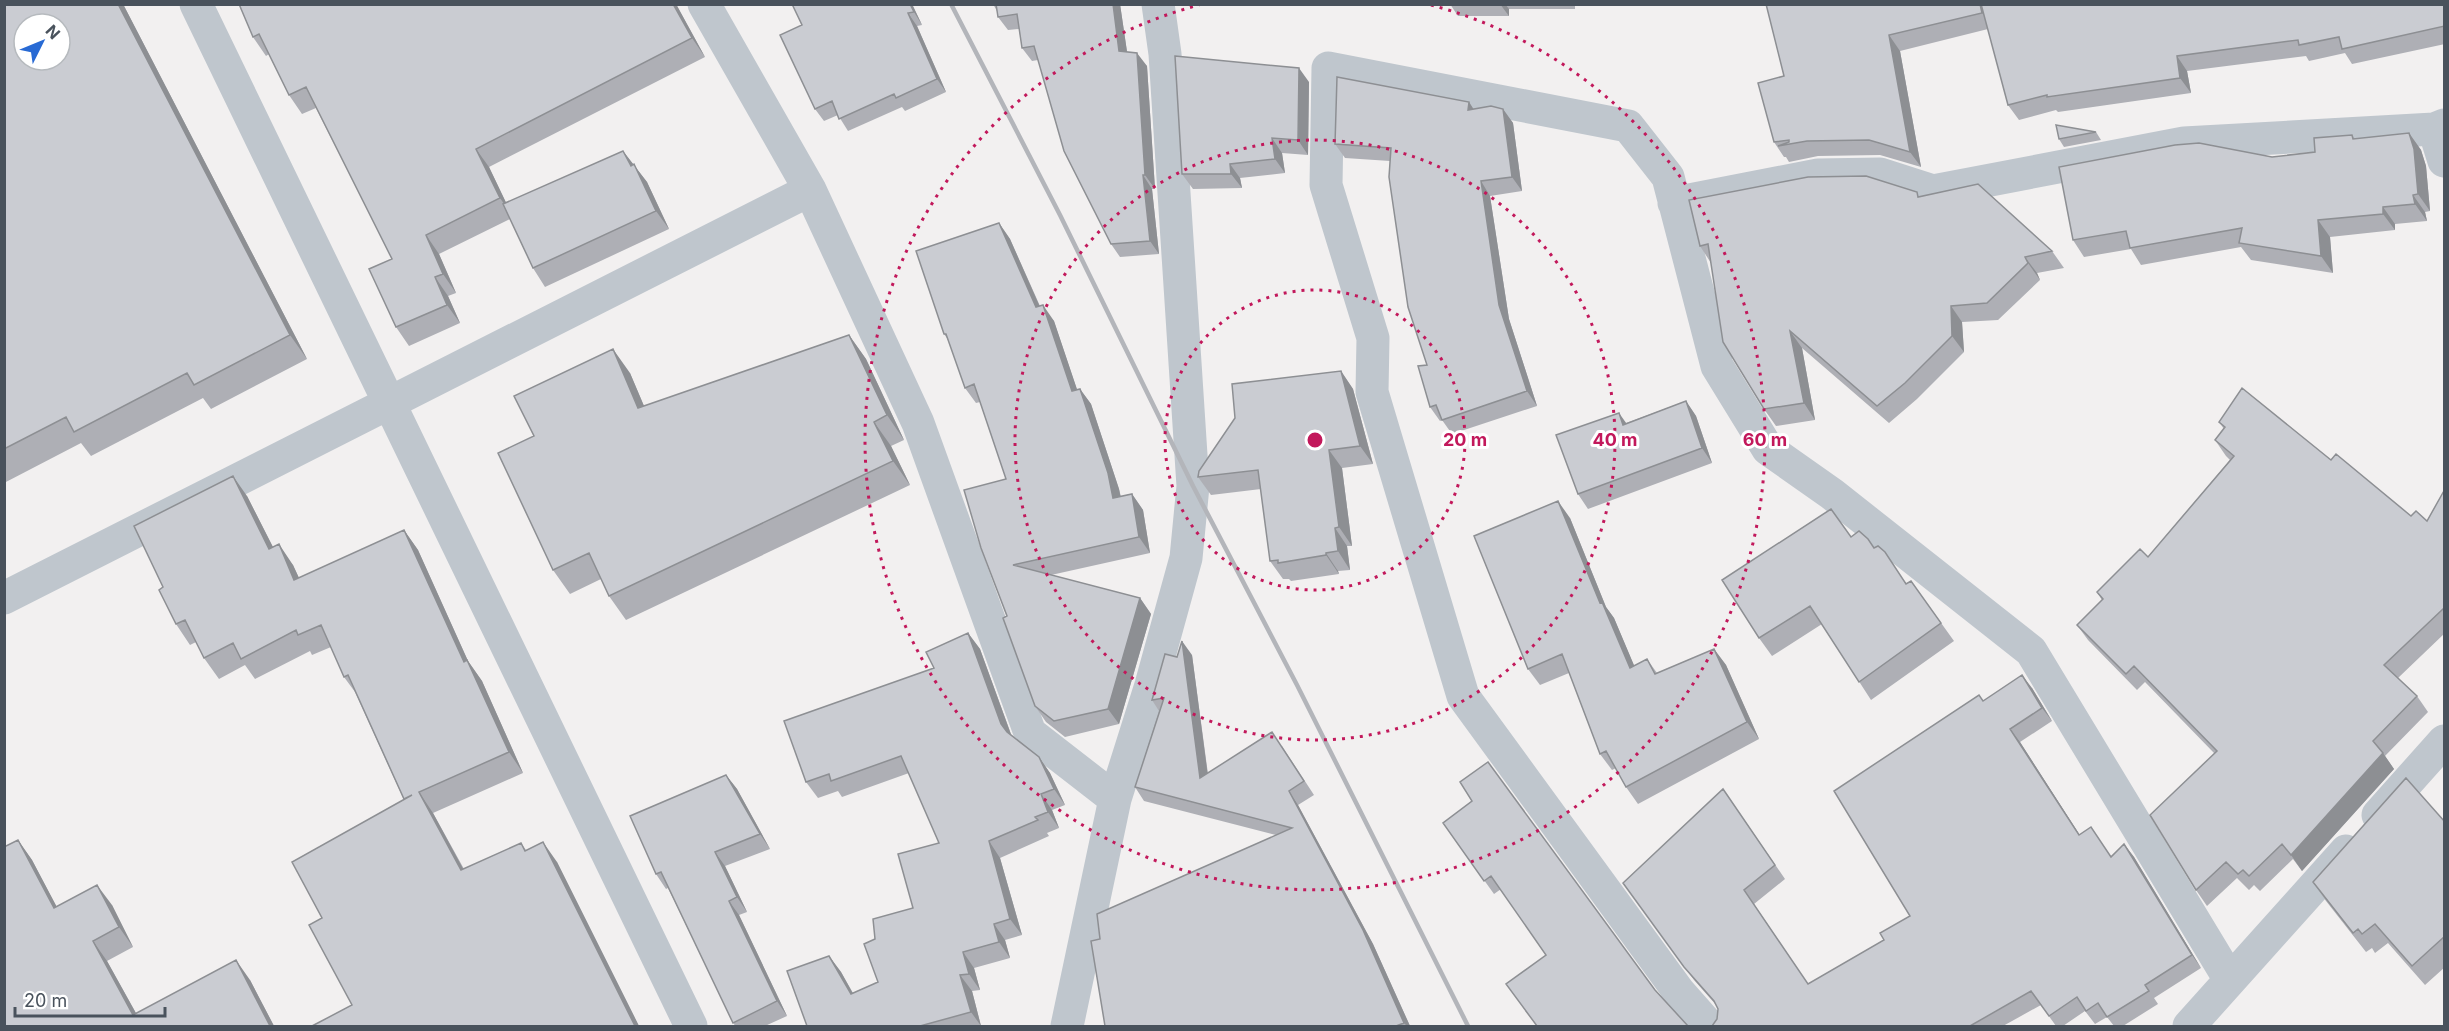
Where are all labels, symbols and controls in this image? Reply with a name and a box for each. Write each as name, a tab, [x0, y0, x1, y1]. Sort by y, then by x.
north arrow	[12, 12, 72, 72]
text: N	[41, 20, 64, 43]
text: 20 m	[1443, 429, 1487, 450]
text: 40 m	[1593, 429, 1638, 450]
text: 60 m	[1743, 429, 1787, 450]
centre of rings	[1305, 430, 1325, 450]
scale bar	[15, 980, 165, 1018]
text: 20 m	[24, 990, 67, 1011]

